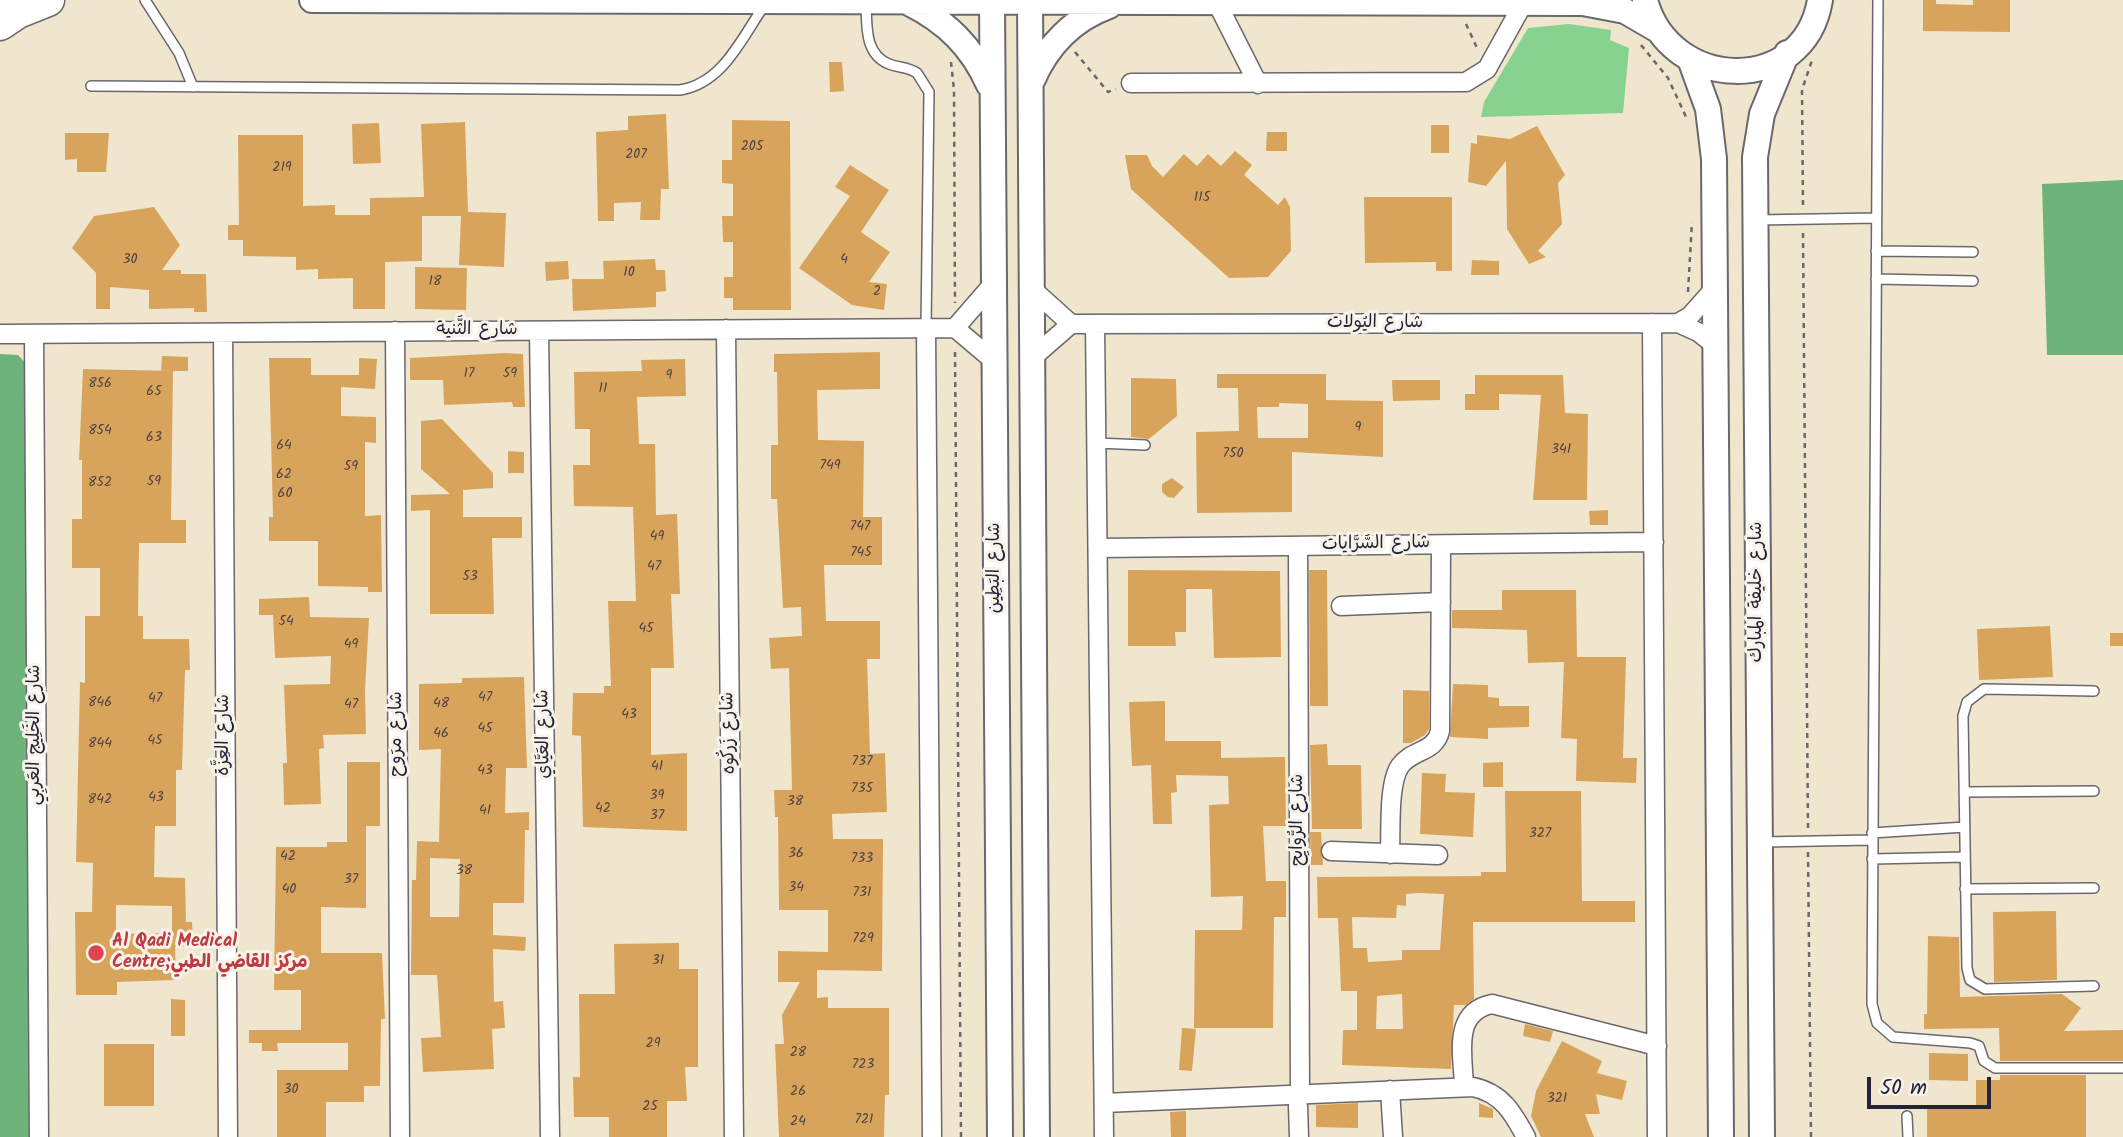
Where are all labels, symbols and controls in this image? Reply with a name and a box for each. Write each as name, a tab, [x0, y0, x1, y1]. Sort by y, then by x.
house number: 205	[741, 140, 763, 156]
house number: 207	[625, 148, 647, 164]
house number: 219	[272, 161, 292, 177]
house number: 115	[1194, 191, 1210, 207]
house number: 30	[123, 253, 137, 269]
house number: 4	[840, 253, 848, 269]
house number: 10	[623, 266, 635, 282]
house number: 18	[429, 275, 441, 291]
house number: 2	[873, 285, 881, 301]
street label: شارع اليُولات	[1327, 313, 1423, 335]
street label: شارع الثَّنية	[436, 320, 518, 342]
house number: 17	[464, 367, 474, 383]
house number: 59	[503, 367, 517, 383]
house number: 9	[666, 369, 672, 385]
house number: 856	[88, 377, 112, 393]
house number: 11	[599, 382, 607, 398]
house number: 65	[146, 385, 162, 401]
house number: 9	[1355, 421, 1361, 437]
house number: 854	[88, 424, 112, 440]
house number: 63	[146, 431, 162, 447]
house number: 64	[276, 439, 292, 455]
house number: 341	[1551, 443, 1571, 459]
house number: 750	[1223, 447, 1243, 463]
house number: 749	[820, 459, 840, 475]
house number: 59	[344, 460, 358, 476]
house number: 62	[276, 468, 292, 484]
house number: 59	[147, 475, 161, 491]
house number: 852	[88, 476, 112, 492]
house number: 60	[278, 487, 292, 503]
house number: 747	[850, 520, 870, 536]
street label: شارع خليفة المبارك	[1747, 522, 1769, 662]
street label: شارع البَطِين	[985, 523, 1007, 613]
house number: 49	[650, 530, 664, 546]
street label: شارع السَّرَّايات	[1322, 533, 1430, 557]
house number: 745	[850, 546, 872, 562]
house number: 47	[647, 560, 661, 576]
house number: 53	[462, 570, 478, 586]
house number: 54	[278, 615, 294, 631]
house number: 45	[638, 622, 654, 638]
house number: 49	[344, 638, 358, 654]
street label: شارع الخَلِيج العَربِي	[25, 665, 47, 805]
street label: شارع العَيَّاي	[533, 689, 557, 779]
street label: شارع مرَوح	[387, 691, 409, 777]
house number: 47	[478, 691, 492, 707]
house number: 47	[148, 692, 162, 708]
street label: شارع زَركُوه	[718, 692, 742, 774]
street label: شارع العِزَّة	[214, 694, 236, 776]
house number: 846	[88, 696, 112, 712]
house number: 48	[433, 697, 449, 713]
house number: 47	[344, 698, 358, 714]
house number: 43	[621, 708, 637, 724]
house number: 45	[477, 722, 493, 738]
house number: 46	[433, 727, 449, 743]
house number: 45	[147, 734, 163, 750]
house number: 844	[88, 737, 112, 753]
house number: 737	[852, 755, 872, 771]
house number: 41	[651, 760, 663, 776]
house number: 43	[477, 764, 493, 780]
street label: شارع الرُّوايِح	[1288, 774, 1310, 866]
house number: 735	[851, 782, 873, 798]
house number: 39	[650, 789, 664, 805]
house number: 43	[148, 791, 164, 807]
house number: 842	[88, 793, 112, 809]
house number: 38	[787, 795, 803, 811]
house number: 42	[595, 802, 611, 818]
house number: 41	[479, 804, 491, 820]
house number: 37	[650, 809, 664, 825]
house number: 327	[1529, 827, 1551, 843]
house number: 36	[788, 847, 804, 863]
house number: 42	[280, 850, 296, 866]
house number: 733	[851, 852, 873, 868]
house number: 38	[456, 864, 472, 880]
house number: 37	[344, 873, 358, 889]
house number: 34	[788, 881, 804, 897]
house number: 40	[282, 883, 296, 899]
house number: 731	[853, 886, 871, 902]
place label: Al Qadi Medical Centre;مركز القاضي الطبي	[112, 932, 307, 974]
house number: 729	[852, 932, 874, 948]
marker: Al Qadi Medical Centre;مركز القاضي الطبي	[86, 943, 106, 963]
house number: 31	[652, 954, 664, 970]
house number: 29	[646, 1037, 660, 1053]
house number: 28	[790, 1046, 806, 1062]
house number: 723	[852, 1058, 874, 1074]
scale bar	[1871, 1064, 1995, 1108]
text: 50 m	[1880, 1072, 1927, 1105]
house number: 30	[284, 1083, 298, 1099]
house number: 26	[790, 1085, 806, 1101]
house number: 321	[1547, 1092, 1567, 1108]
house number: 25	[642, 1100, 658, 1116]
house number: 721	[855, 1113, 873, 1129]
house number: 24	[790, 1115, 806, 1131]

